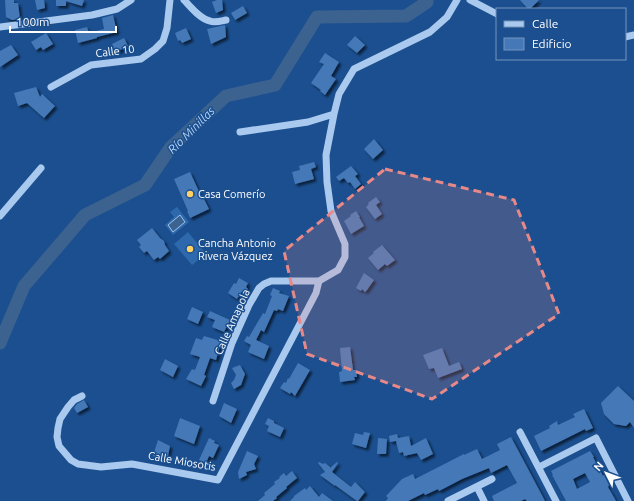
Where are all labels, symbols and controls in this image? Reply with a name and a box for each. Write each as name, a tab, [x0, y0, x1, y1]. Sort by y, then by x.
scale bar	[10, 8, 116, 34]
legend	[496, 8, 626, 60]
text: 100 m	[16, 15, 49, 28]
text: Calle	[532, 17, 558, 30]
text: Edificio	[532, 37, 572, 50]
street label: Calle 10	[95, 43, 135, 59]
water label: Río Minillas	[165, 104, 217, 156]
place label: Casa Comerío	[198, 188, 265, 200]
marker: Casa Comerío	[185, 189, 195, 199]
place label: Cancha Antonio Rivera Vázquez	[198, 237, 276, 262]
marker: Cancha Antonio Rivera Vázquez	[185, 244, 195, 254]
street label: Calle Amapola	[212, 287, 252, 357]
street label: Calle Miosotis	[147, 449, 217, 473]
north arrow	[586, 453, 626, 493]
text: N	[591, 459, 606, 473]

